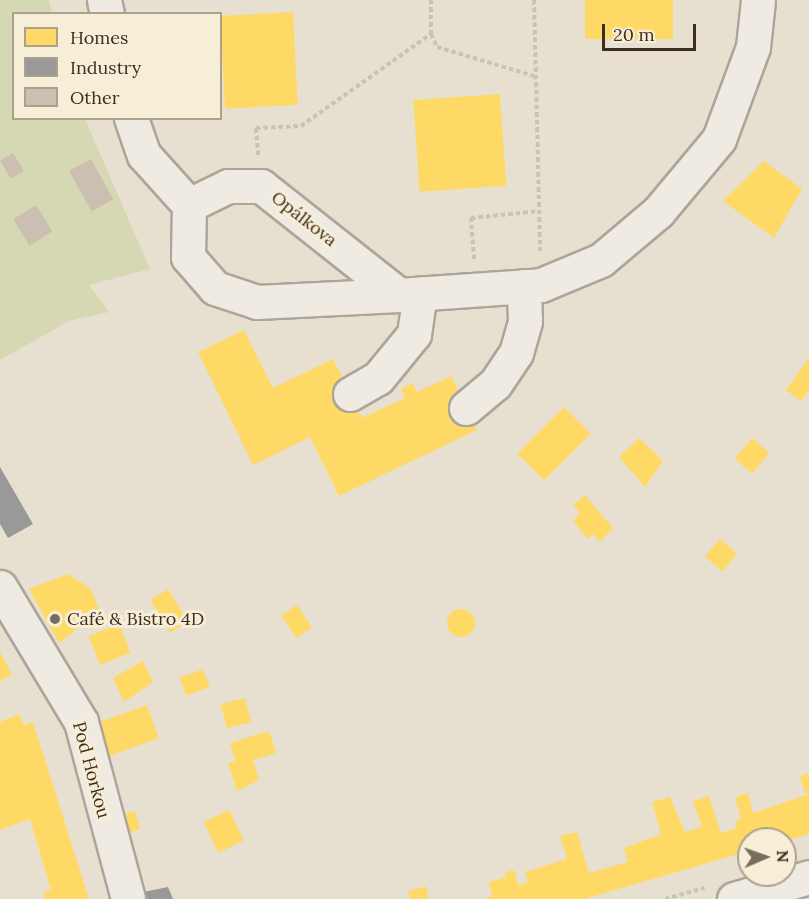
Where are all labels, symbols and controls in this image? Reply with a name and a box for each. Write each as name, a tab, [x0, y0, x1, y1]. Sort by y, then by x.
legend	[12, 12, 222, 120]
scale bar	[605, 12, 700, 50]
text: 20 m	[613, 23, 655, 46]
text: Homes	[70, 26, 128, 49]
text: Industry	[70, 56, 141, 79]
text: Other	[70, 86, 120, 109]
street label: Opálkova	[267, 187, 341, 251]
place label: Café & Bistro 4D	[67, 608, 204, 630]
marker: Café & Bistro 4D	[48, 612, 62, 626]
street label: Pod Horkou	[68, 719, 114, 821]
north arrow	[737, 827, 797, 887]
text: N	[773, 850, 793, 863]

